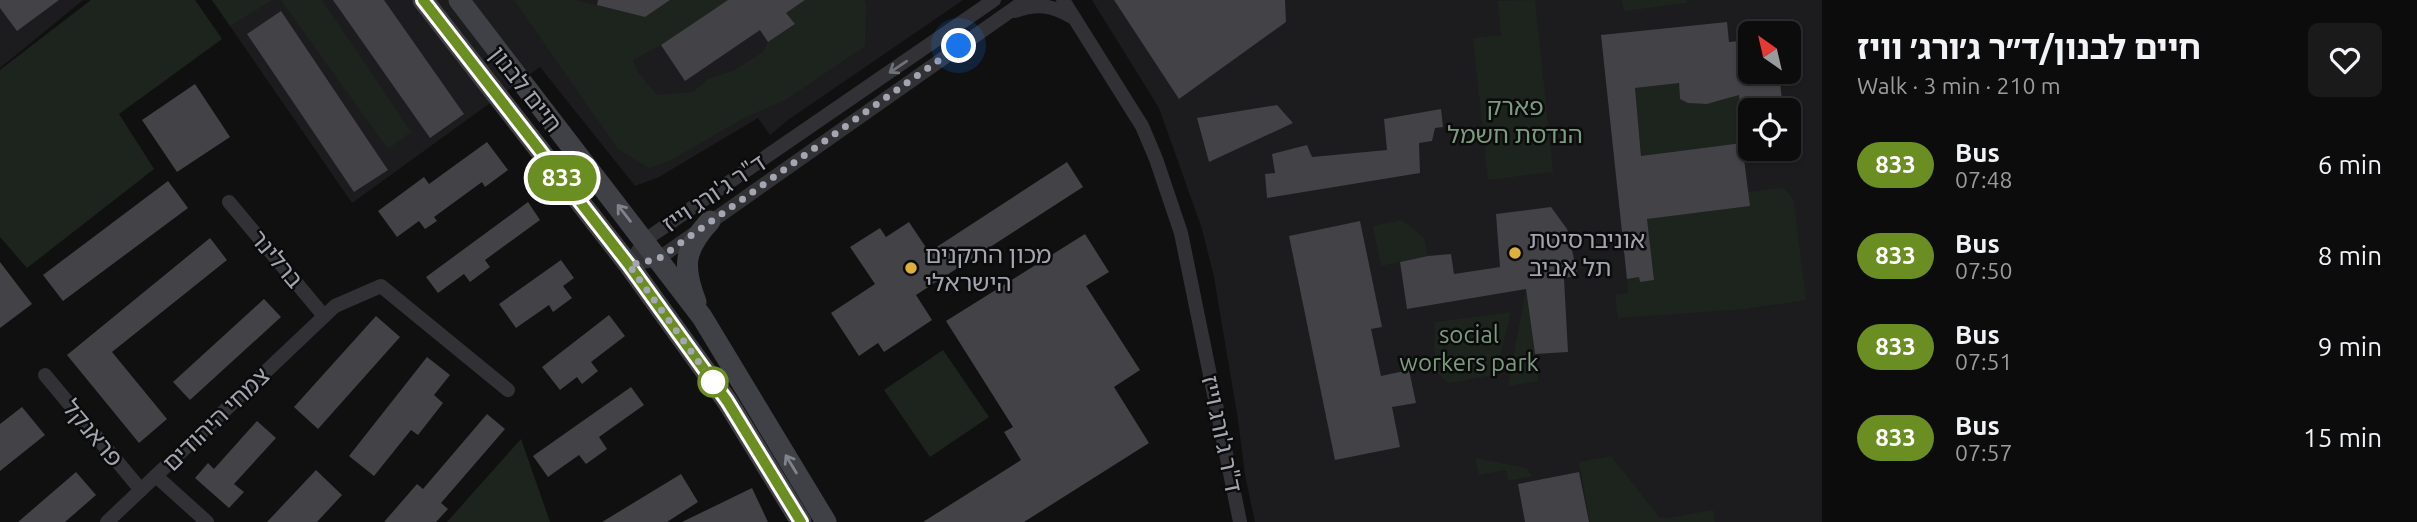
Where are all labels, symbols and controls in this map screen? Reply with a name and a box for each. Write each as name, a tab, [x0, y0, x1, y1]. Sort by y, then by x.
north arrow	[1738, 21, 1801, 84]
map controls	[1738, 21, 1801, 161]
button: heart	[2308, 23, 2382, 97]
your location	[941, 28, 976, 63]
text: חיים לבנון/ד״ר ג׳ורג׳ וויז	[1857, 28, 2201, 65]
street label: חיים לבנון	[484, 41, 568, 137]
one-way arrow	[889, 60, 908, 74]
text: Walk · 3 min · 210 m	[1857, 73, 2061, 98]
park label: פארק הנדסת חשמל	[1447, 93, 1583, 148]
button: locate	[1738, 98, 1801, 161]
text: Bus	[1955, 138, 2000, 167]
street label: ד"ר ג'ורג וייז	[657, 149, 771, 237]
text: 6 min	[2318, 150, 2382, 179]
text: 833	[1875, 151, 1916, 178]
line badge: 833	[522, 155, 602, 201]
text: 833	[542, 164, 582, 191]
text: 07:48	[1955, 167, 2013, 192]
one-way arrow	[617, 205, 632, 223]
street label: ברלינר	[245, 225, 309, 293]
place label: אוניברסיטת תל אביב	[1529, 226, 1645, 281]
text: Bus	[1955, 229, 2000, 258]
place label: מכון התקנים הישראלי	[925, 241, 1051, 296]
text: 8 min	[2318, 241, 2382, 270]
text: 833	[1875, 242, 1916, 269]
marker: אוניברסיטת תל אביב	[1507, 245, 1523, 261]
text: 07:50	[1955, 258, 2013, 283]
marker: מכון התקנים הישראלי	[903, 260, 919, 276]
text: Bus	[1955, 320, 2000, 349]
park label: social workers park	[1399, 321, 1539, 376]
text: 9 min	[2318, 332, 2382, 361]
text: 833	[1875, 333, 1916, 360]
text: 07:51	[1955, 349, 2013, 374]
street label: צמחי היהודים	[157, 362, 275, 476]
unlabelled marker	[698, 367, 728, 397]
street label: ד"ר ג'ורג וייז	[1196, 373, 1248, 495]
street label: פראנקל	[57, 394, 129, 472]
text: Bus	[1955, 411, 2000, 440]
text: 15 min	[2303, 423, 2382, 452]
text: 833	[1875, 424, 1916, 451]
text: 07:57	[1955, 440, 2013, 465]
one-way arrow	[784, 454, 798, 474]

